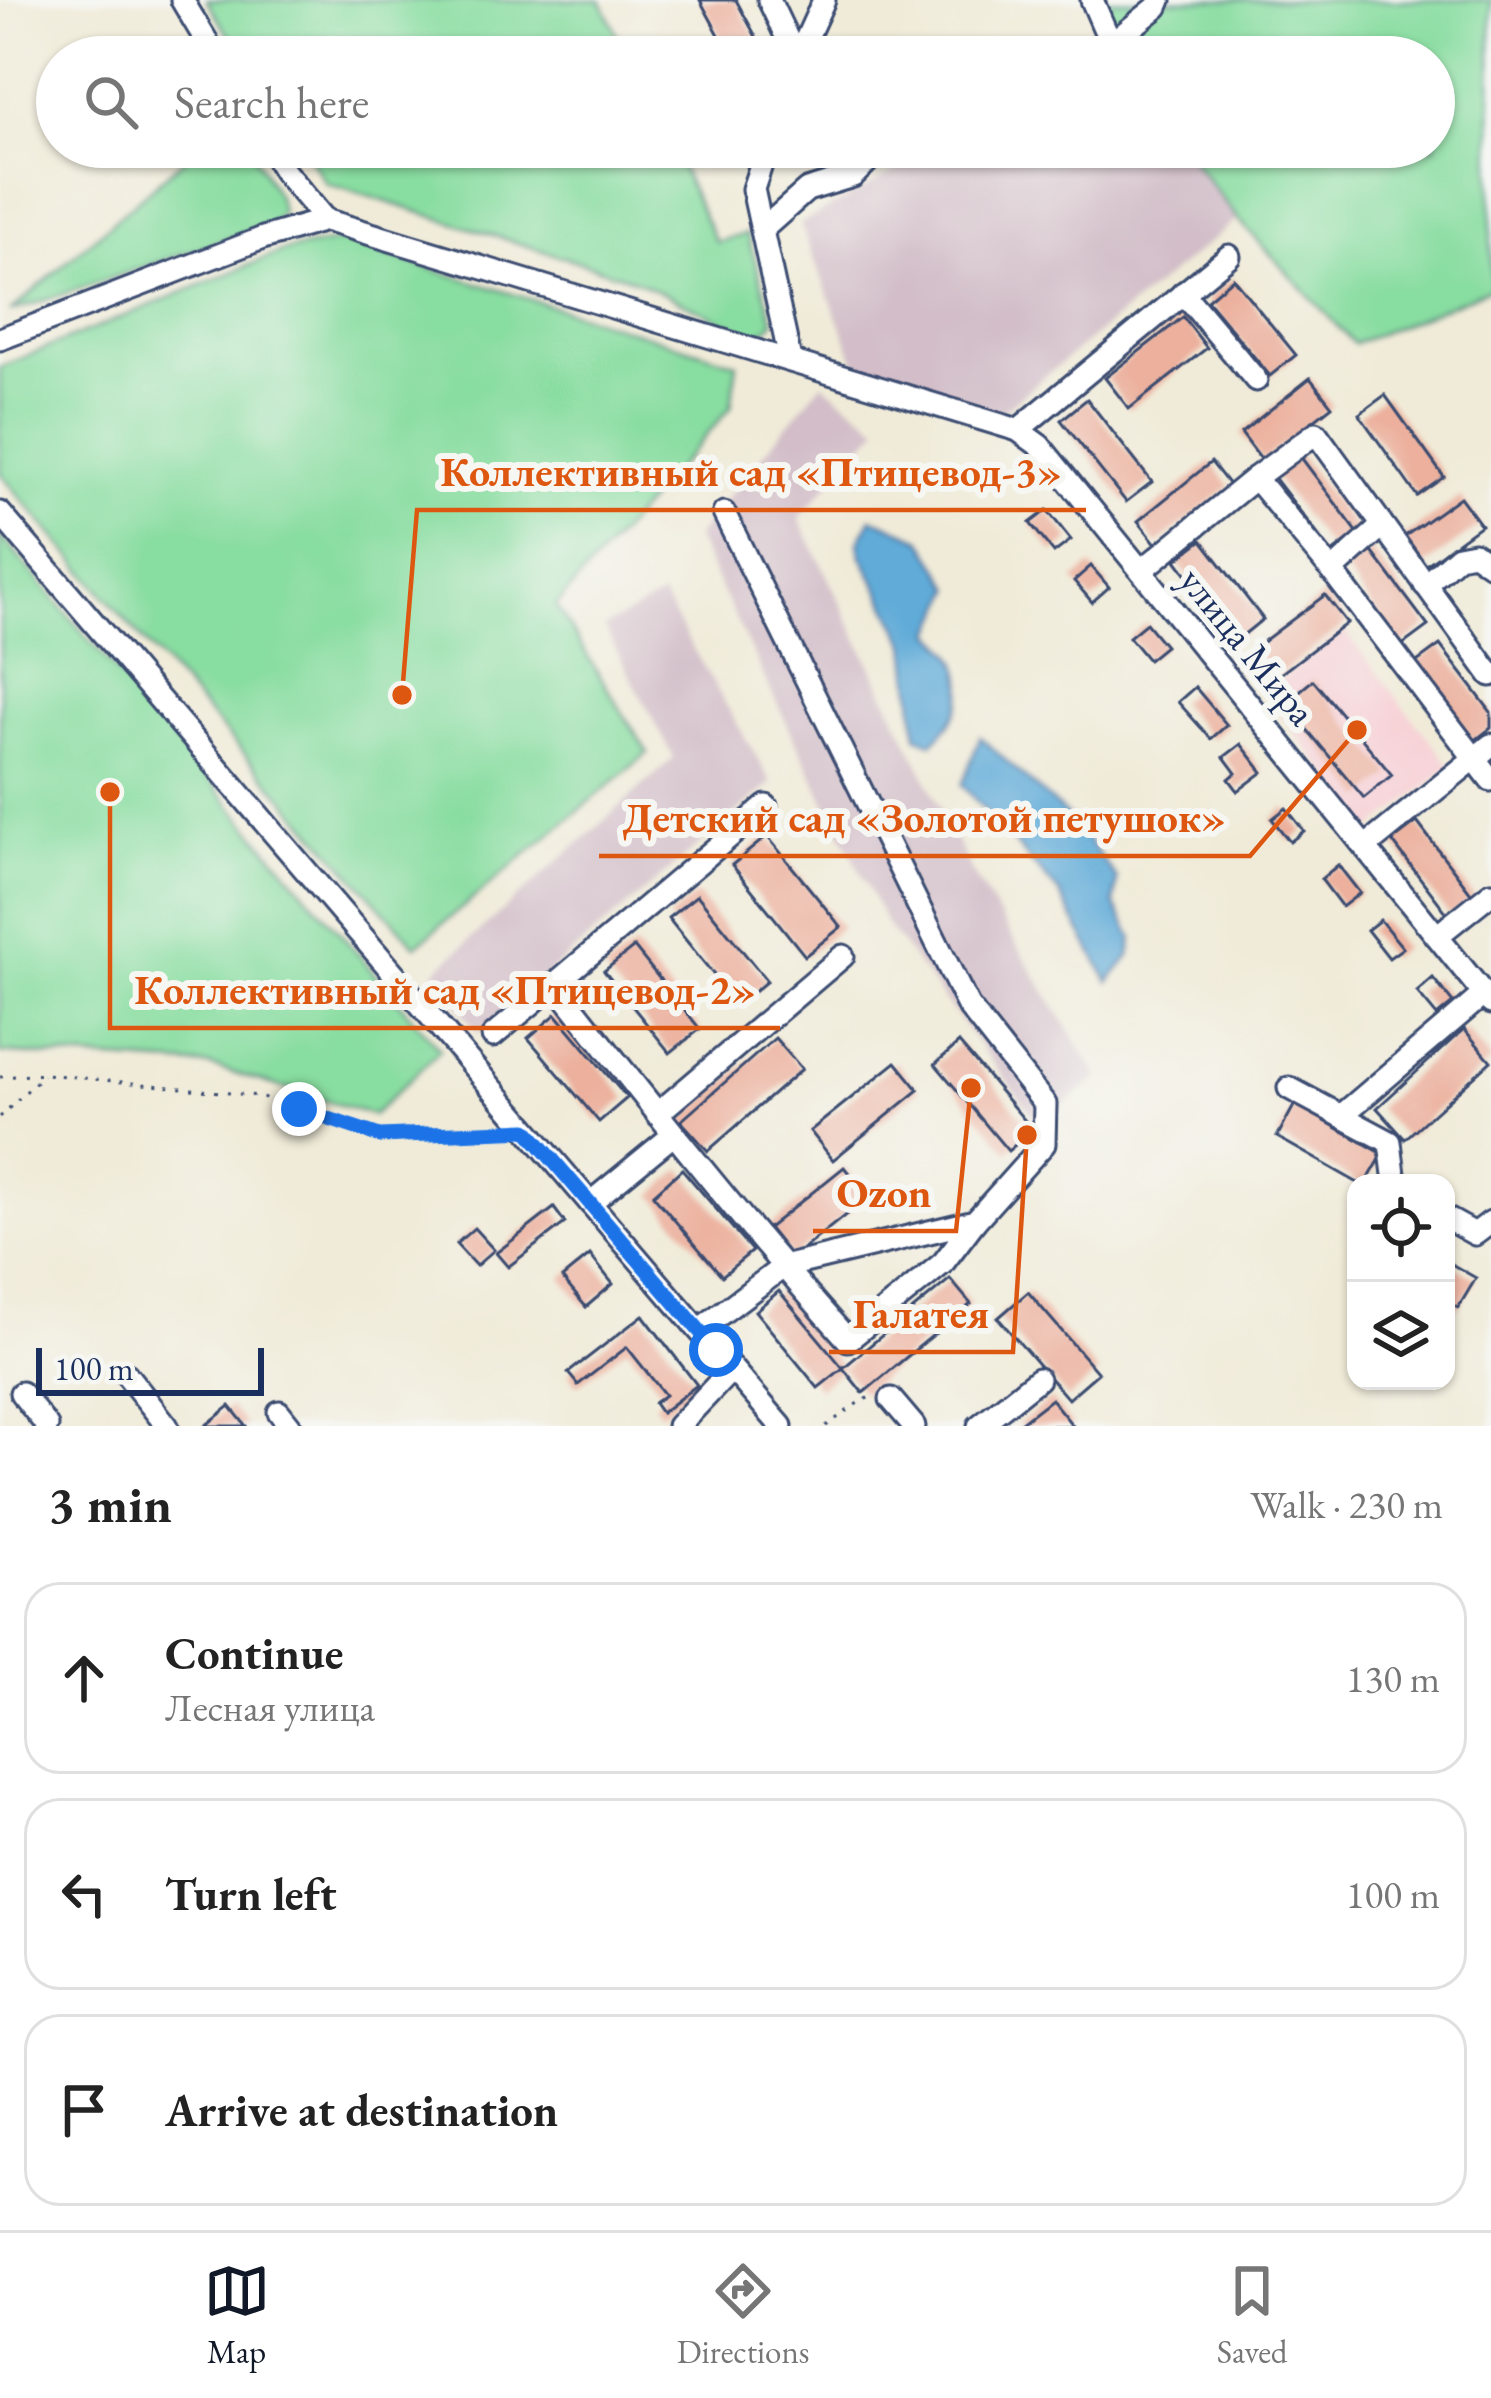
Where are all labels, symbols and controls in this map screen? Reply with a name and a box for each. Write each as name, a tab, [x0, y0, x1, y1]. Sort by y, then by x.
search box	[36, 36, 1455, 168]
icon: search	[78, 69, 144, 135]
text: Search here	[174, 73, 369, 131]
callout: Коллективный сад «Птицевод-3»	[417, 432, 1086, 510]
text: Коллективный сад «Птицевод-3»	[440, 444, 1062, 499]
street label: улица Мира	[1169, 556, 1328, 736]
callout: Детский сад «Золотой петушок»	[599, 778, 1250, 856]
text: Детский сад «Золотой петушок»	[622, 790, 1226, 845]
callout: Коллективный сад «Птицевод-2»	[110, 950, 780, 1028]
text: Коллективный сад «Птицевод-2»	[134, 962, 756, 1017]
route end	[272, 1082, 326, 1136]
callout: Ozon	[813, 1153, 956, 1231]
text: Ozon	[836, 1165, 932, 1220]
map controls	[1347, 1174, 1455, 1390]
button: locate	[1347, 1174, 1455, 1282]
callout: Галатея	[829, 1274, 1013, 1352]
button: layers	[1347, 1282, 1455, 1390]
text: Галатея	[853, 1286, 989, 1341]
route start	[689, 1323, 743, 1377]
scale bar	[36, 1342, 264, 1395]
text: 100 m	[54, 1347, 134, 1390]
text: 3 min	[48, 1471, 172, 1537]
text: Walk · 230 m	[1250, 1479, 1443, 1530]
text: Continue	[165, 1624, 343, 1682]
icon: ahead	[51, 1645, 117, 1711]
text: 130 m	[1346, 1653, 1440, 1704]
text: Лесная улица	[165, 1682, 375, 1733]
icon: left	[51, 1861, 117, 1927]
text: Turn left	[165, 1865, 337, 1923]
text: 100 m	[1346, 1869, 1440, 1920]
icon: arrive	[51, 2077, 117, 2143]
text: Arrive at destination	[165, 2081, 558, 2139]
tab: Map	[204, 2258, 270, 2373]
tab: Directions	[677, 2258, 810, 2373]
tab: Saved	[1217, 2258, 1287, 2373]

